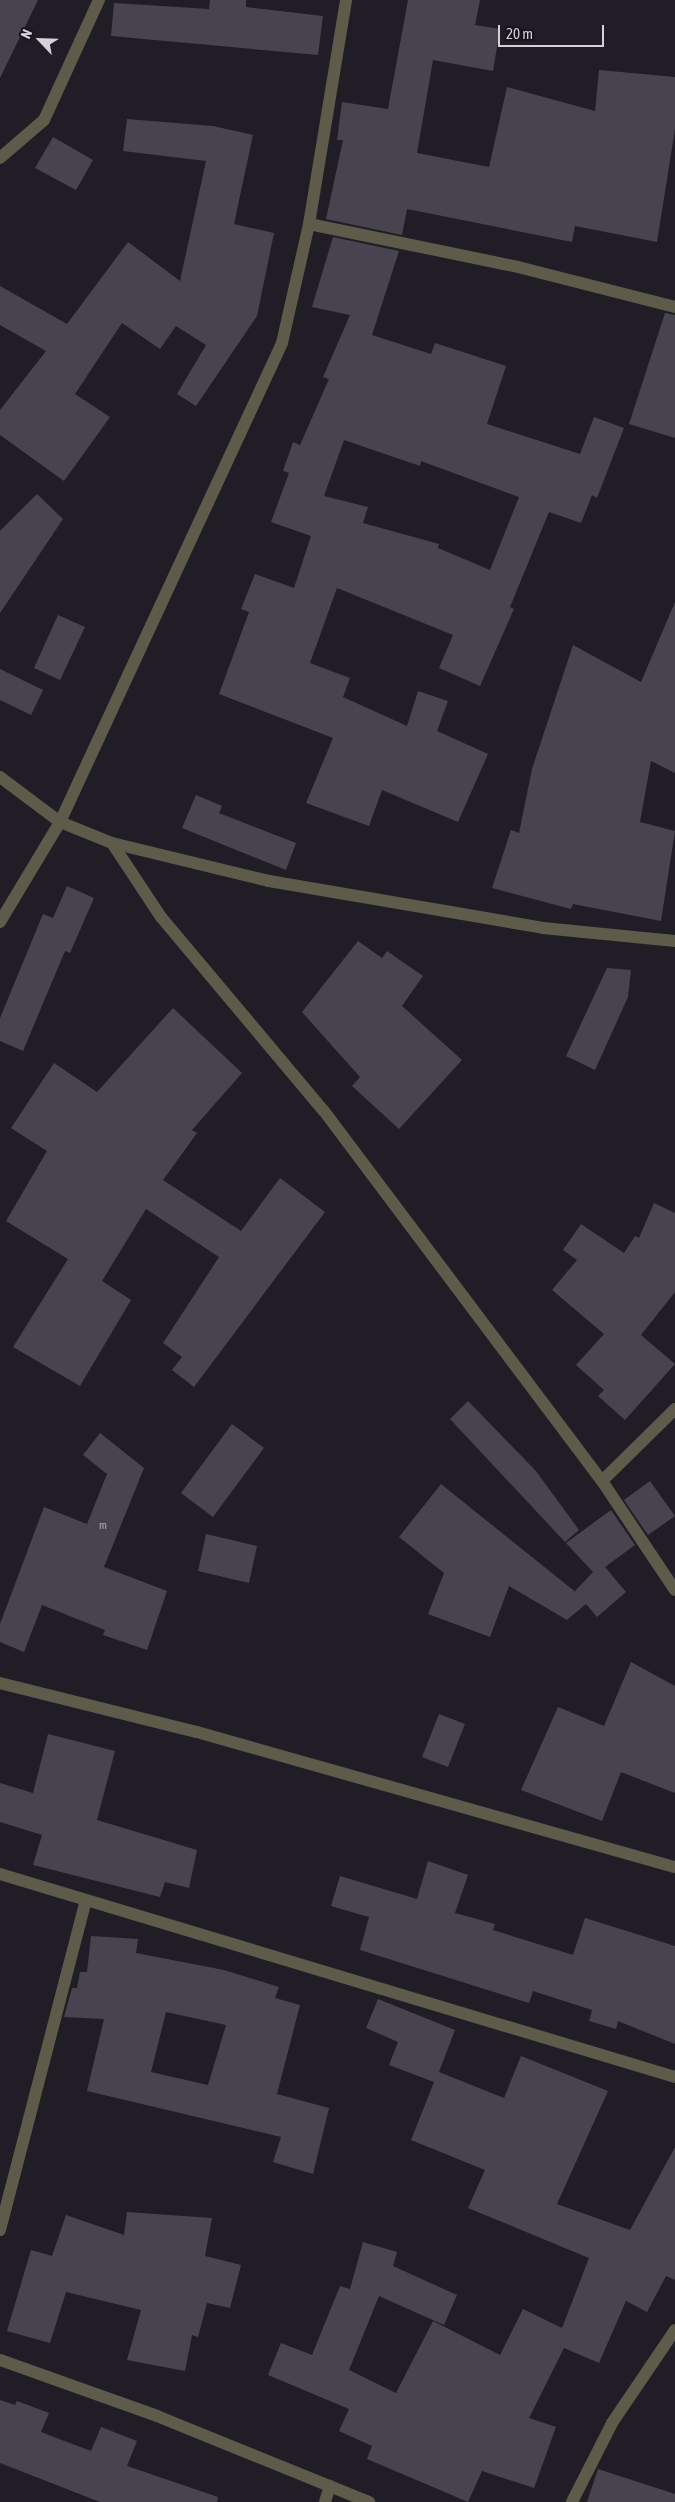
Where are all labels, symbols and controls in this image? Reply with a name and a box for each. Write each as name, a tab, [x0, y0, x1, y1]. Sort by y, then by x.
north arrow	[15, 15, 65, 65]
scale bar	[500, 15, 606, 47]
text: 20 m	[506, 25, 533, 42]
text: N	[17, 27, 35, 41]
house number: m	[99, 1518, 107, 1532]

